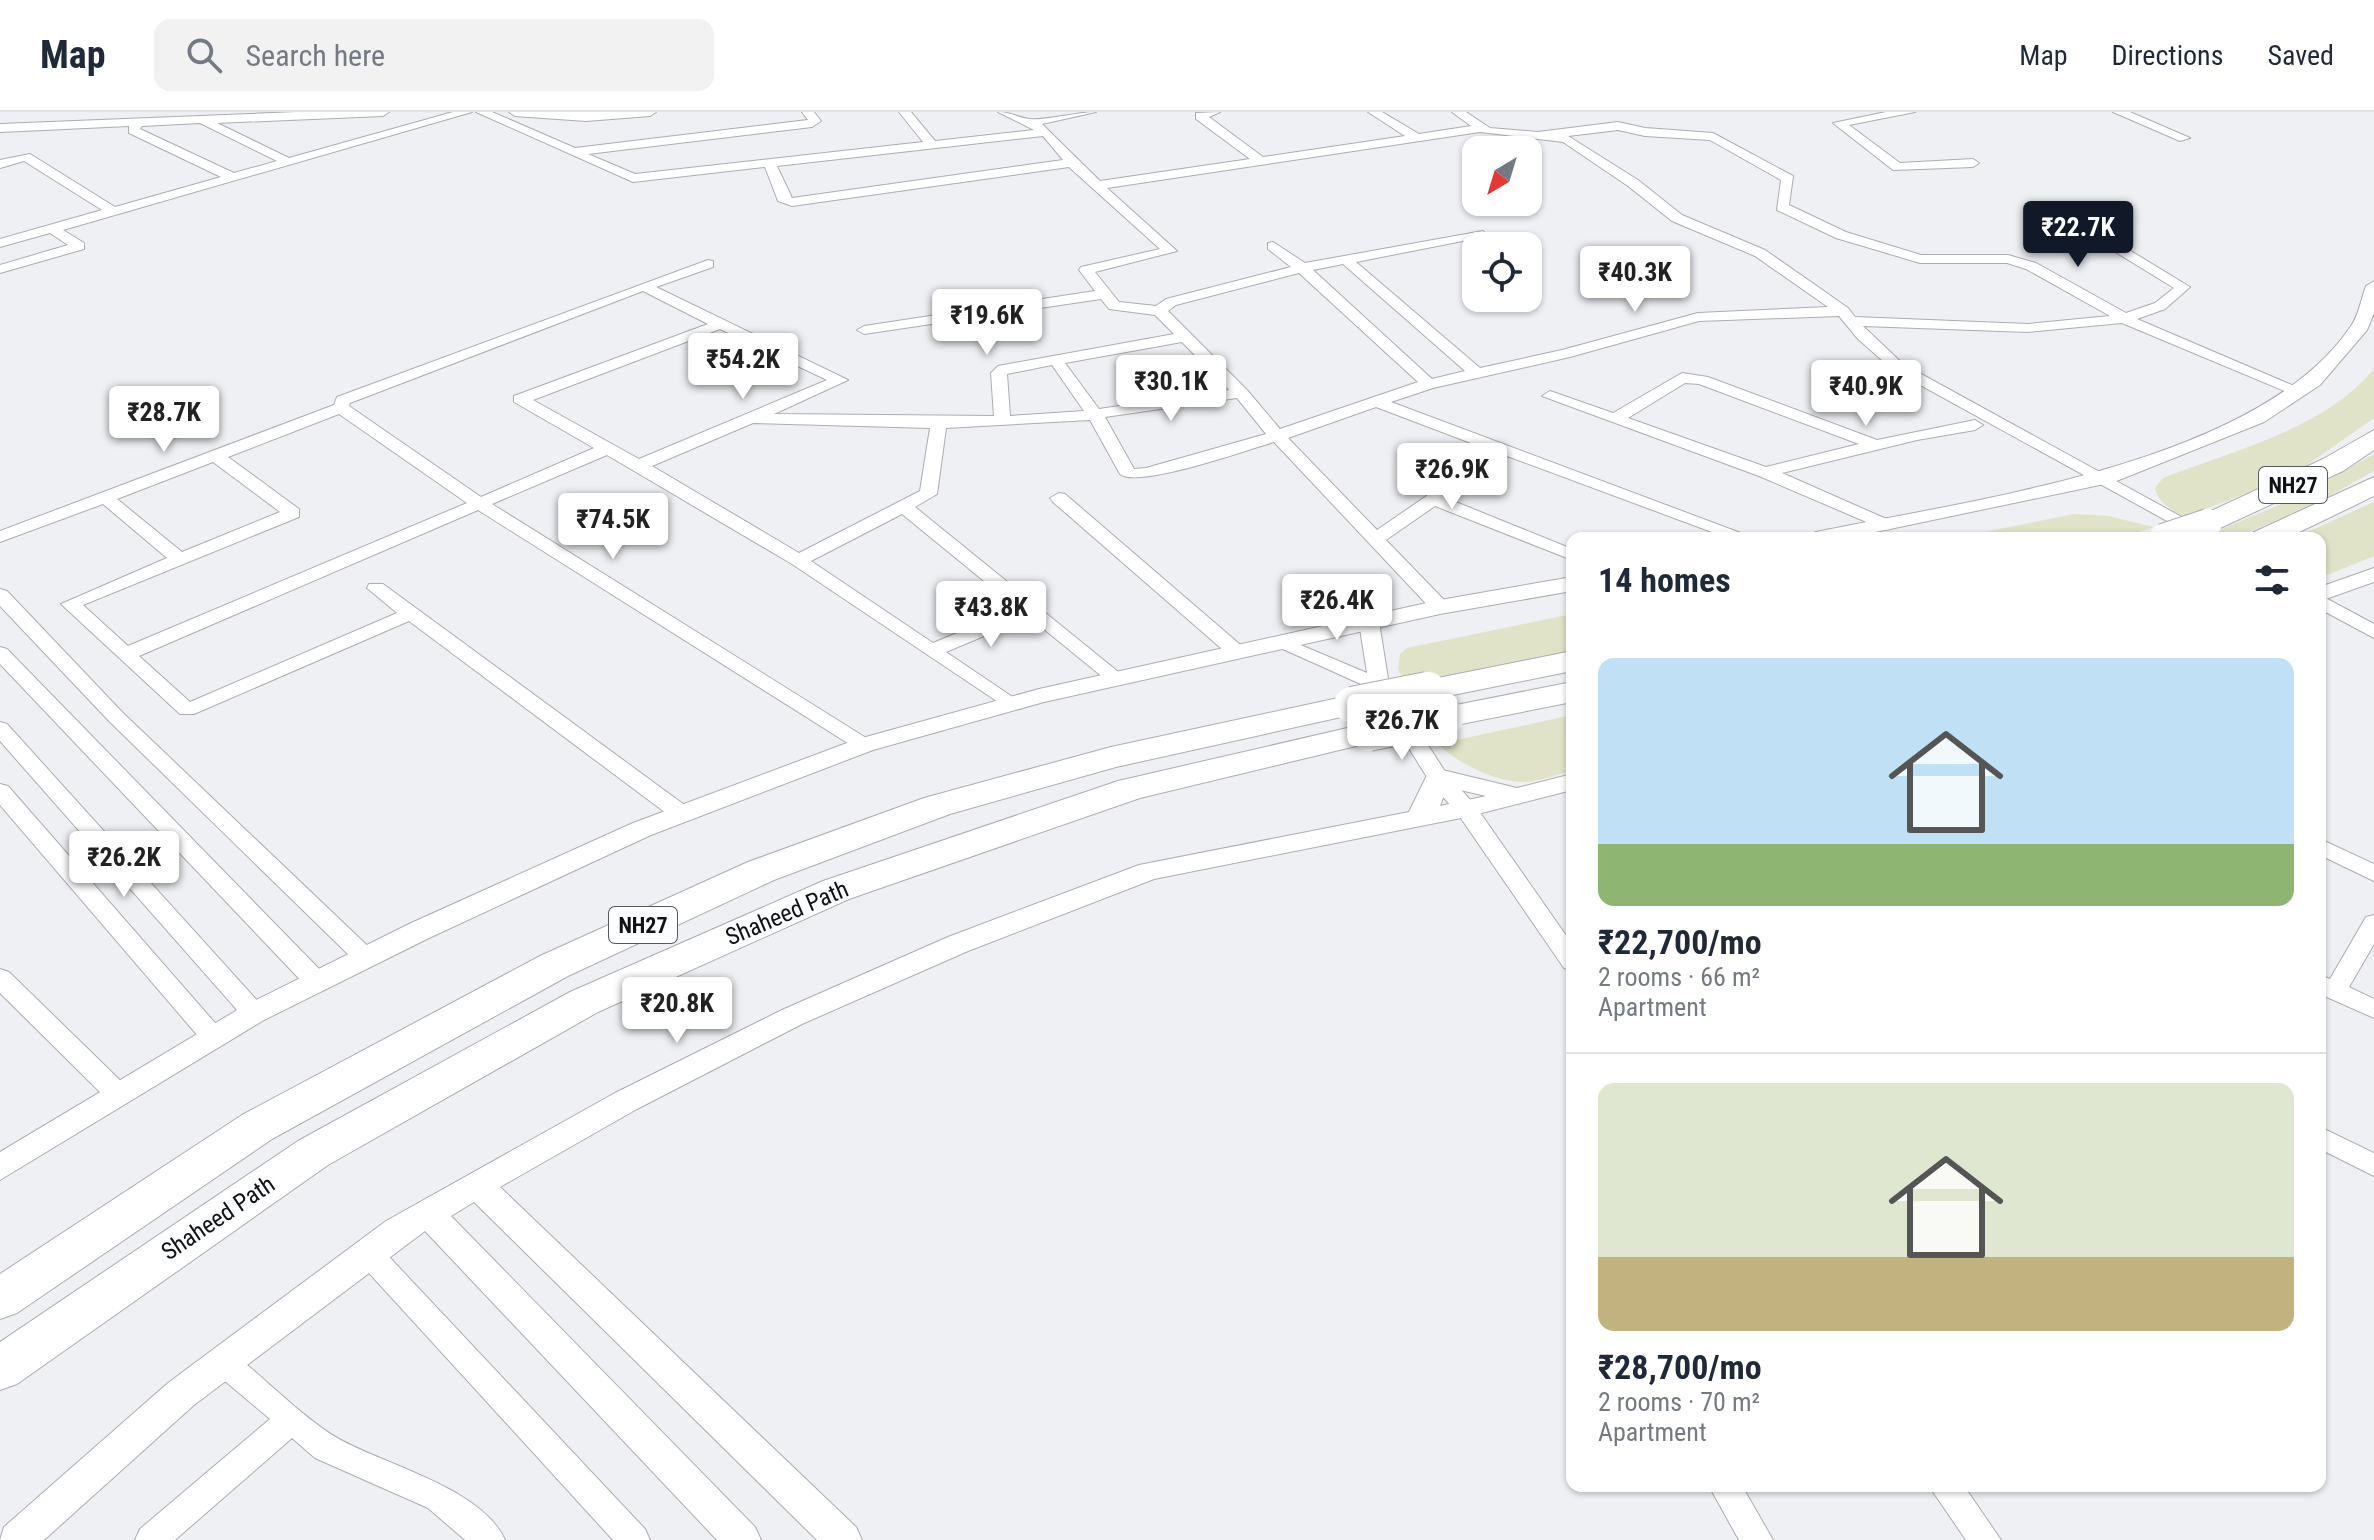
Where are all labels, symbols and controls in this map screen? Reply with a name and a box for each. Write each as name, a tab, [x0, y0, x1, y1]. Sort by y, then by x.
search box	[154, 19, 714, 91]
text: Map	[40, 33, 106, 77]
icon: search	[182, 33, 226, 77]
text: Search here	[246, 38, 385, 73]
text: Map	[2019, 39, 2068, 72]
text: Directions	[2112, 39, 2223, 72]
text: Saved	[2267, 39, 2334, 72]
north arrow	[1462, 136, 1542, 216]
map controls	[1462, 136, 1542, 312]
pin: ₹22.7K	[2013, 201, 2143, 269]
text: ₹22.7K	[2041, 212, 2115, 242]
button: locate	[1462, 232, 1542, 312]
pin: ₹40.3K	[1570, 246, 1700, 314]
text: ₹40.3K	[1598, 257, 1672, 287]
pin: ₹19.6K	[922, 289, 1052, 357]
text: ₹19.6K	[950, 300, 1024, 330]
pin: ₹54.2K	[678, 333, 808, 401]
text: ₹54.2K	[706, 344, 780, 374]
pin: ₹30.1K	[1106, 355, 1236, 423]
pin: ₹40.9K	[1801, 360, 1931, 428]
text: ₹30.1K	[1134, 366, 1208, 396]
text: ₹40.9K	[1829, 371, 1903, 401]
pin: ₹28.7K	[99, 386, 229, 454]
text: ₹28.7K	[127, 397, 201, 427]
pin: ₹26.9K	[1387, 443, 1517, 511]
text: ₹26.9K	[1415, 454, 1489, 484]
road number: NH27	[2259, 467, 2327, 503]
pin: ₹74.5K	[548, 493, 678, 561]
text: ₹74.5K	[576, 504, 650, 534]
icon: filters	[2250, 558, 2294, 602]
text: 14 homes	[1598, 560, 1731, 600]
pin: ₹26.4K	[1272, 574, 1402, 642]
pin: ₹43.8K	[926, 581, 1056, 649]
text: ₹26.4K	[1300, 585, 1374, 615]
text: ₹43.8K	[954, 592, 1028, 622]
pin: ₹26.7K	[1337, 694, 1467, 762]
text: ₹26.7K	[1365, 705, 1439, 735]
icon: home	[1874, 710, 2018, 854]
pin: ₹26.2K	[59, 831, 189, 899]
text: ₹26.2K	[87, 842, 161, 872]
street label: Shaheed Path	[722, 875, 852, 951]
road number: NH27	[609, 907, 677, 943]
text: ₹22,700/mo	[1598, 922, 1762, 962]
text: 2 rooms · 66 m²	[1598, 962, 1760, 992]
pin: ₹20.8K	[612, 977, 742, 1045]
text: ₹20.8K	[640, 988, 714, 1018]
text: Apartment	[1598, 992, 1707, 1022]
icon: home	[1874, 1135, 2018, 1279]
street label: Shaheed Path	[156, 1170, 280, 1266]
text: ₹28,700/mo	[1598, 1347, 1762, 1387]
text: 2 rooms · 70 m²	[1598, 1387, 1760, 1417]
text: Apartment	[1598, 1417, 1707, 1447]

